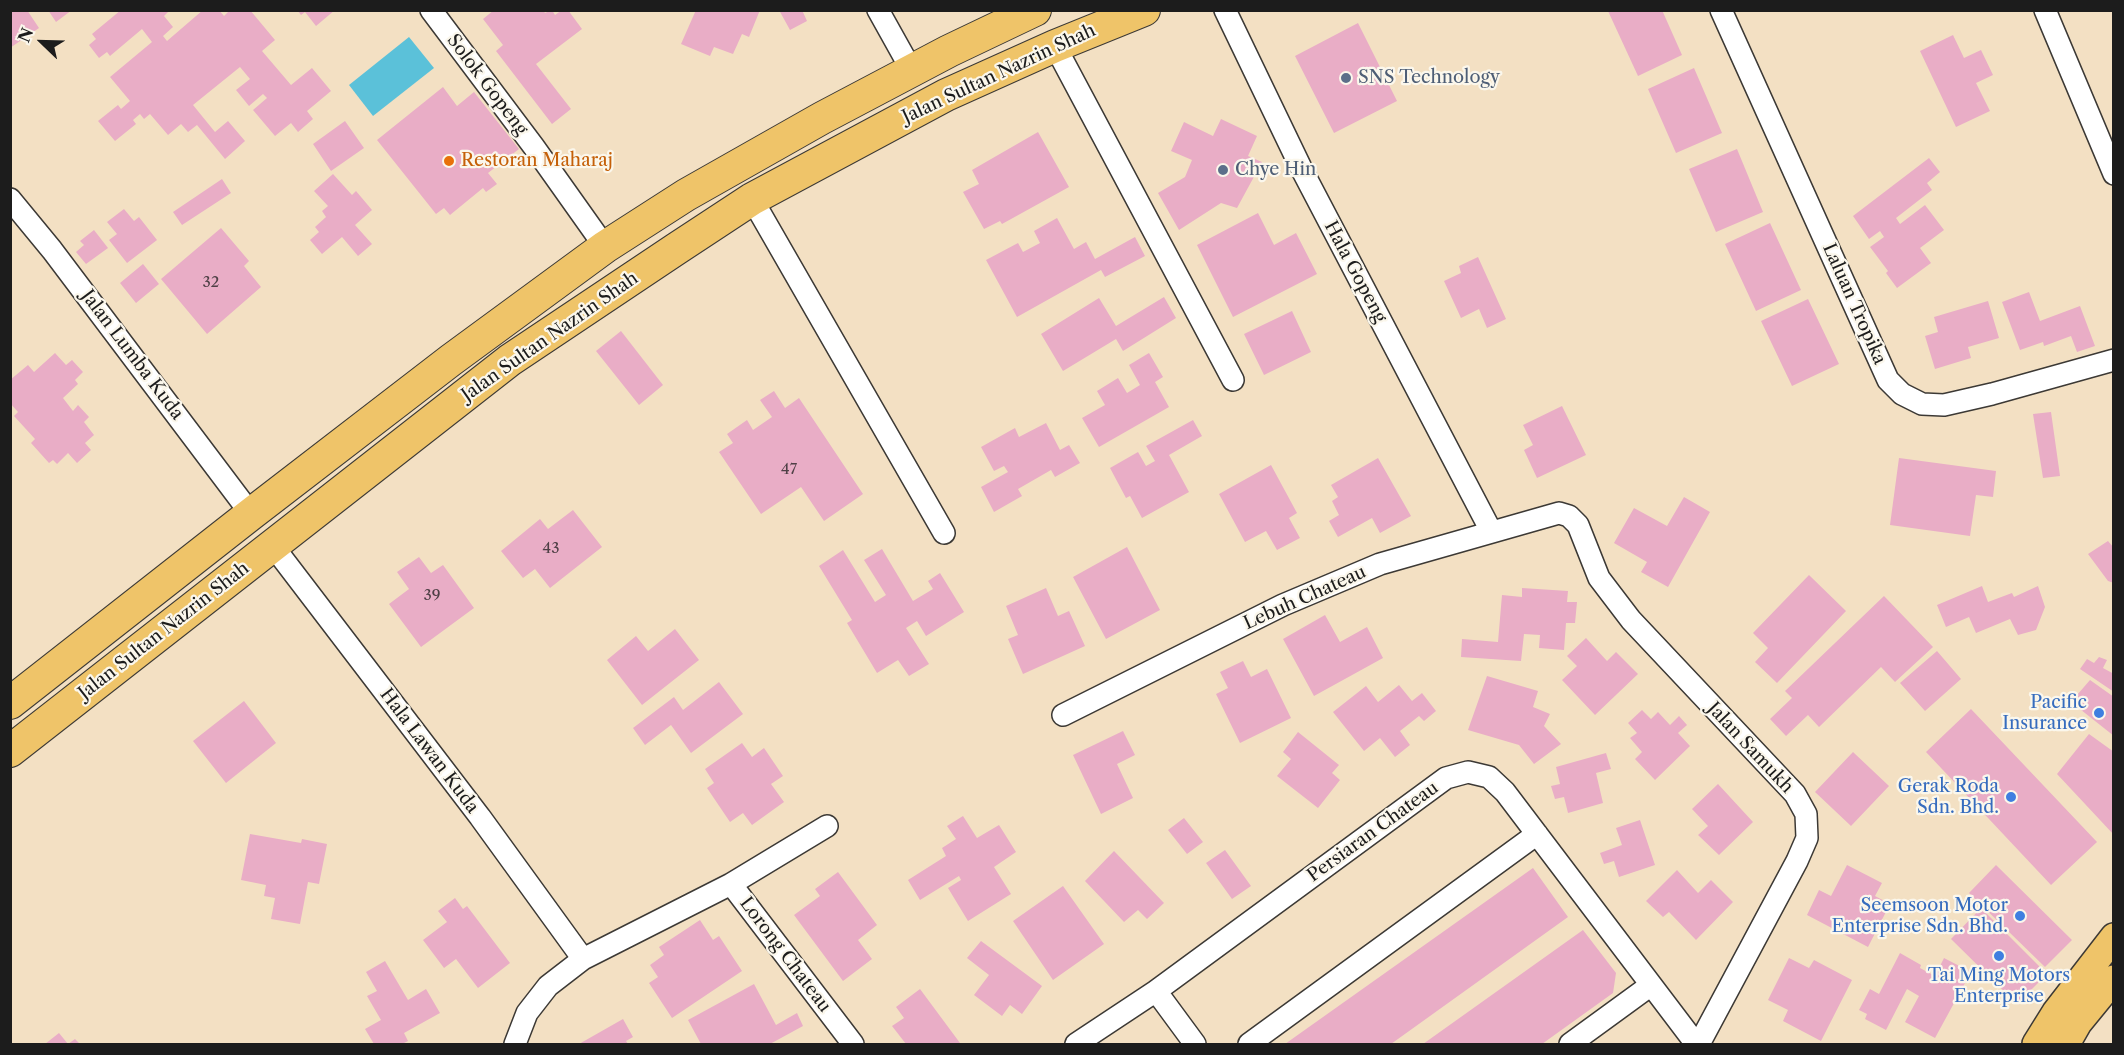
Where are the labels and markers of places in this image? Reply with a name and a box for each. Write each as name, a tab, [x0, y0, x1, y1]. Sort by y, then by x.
place label: SNS Technology	[1358, 67, 1500, 89]
marker: SNS Technology	[1339, 71, 1353, 85]
place label: Restoran Maharaj	[461, 150, 613, 172]
marker: Restoran Maharaj	[442, 154, 456, 168]
place label: Chye Hin	[1235, 159, 1316, 181]
marker: Chye Hin	[1216, 163, 1230, 177]
place label: Pacific Insurance	[2002, 692, 2087, 734]
marker: Pacific Insurance	[2092, 706, 2106, 720]
place label: Gerak Roda Sdn. Bhd.	[1898, 776, 1999, 818]
marker: Gerak Roda Sdn. Bhd.	[2004, 790, 2018, 804]
place label: Seemsoon Motor Enterprise Sdn. Bhd.	[1832, 895, 2008, 938]
marker: Seemsoon Motor Enterprise Sdn. Bhd.	[2013, 909, 2027, 923]
marker: Tai Ming Motors Enterprise	[1992, 949, 2006, 963]
place label: Tai Ming Motors Enterprise	[1928, 965, 2070, 1008]

